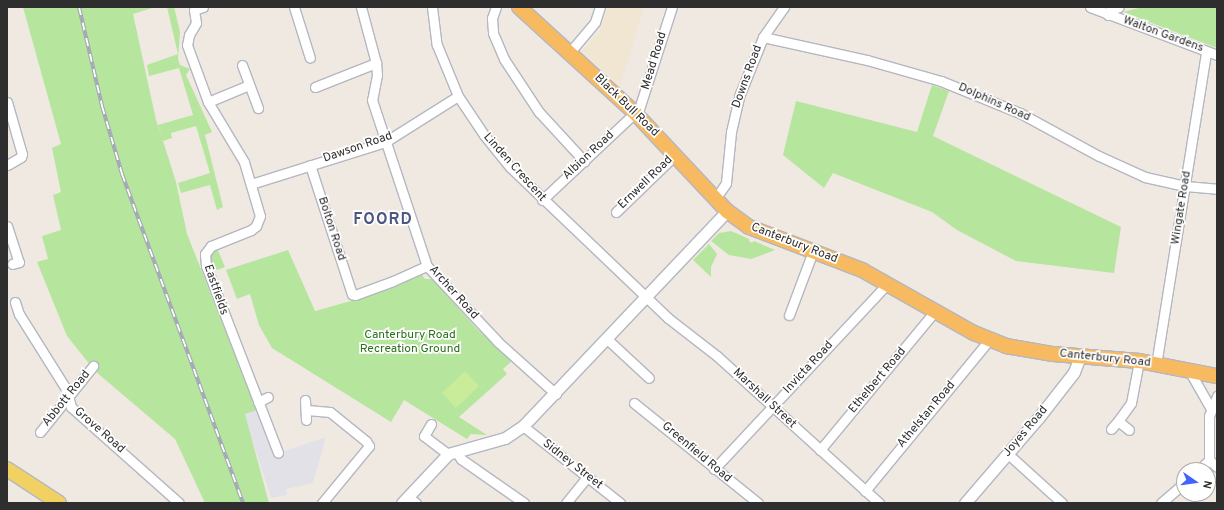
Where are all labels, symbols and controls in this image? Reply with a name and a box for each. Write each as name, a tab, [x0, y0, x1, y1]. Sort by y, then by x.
street label: Walton Gardens	[1121, 14, 1205, 56]
street label: Mead Road	[639, 30, 671, 92]
street label: Downs Road	[730, 43, 766, 111]
street label: Black Bull Road	[591, 72, 661, 140]
street label: Dolphins Road	[956, 81, 1032, 125]
street label: Dawson Road	[322, 129, 394, 167]
street label: Albion Road	[560, 129, 618, 183]
street label: Linden Crescent	[479, 131, 549, 205]
street label: Ernwell Road	[616, 153, 676, 213]
street label: Wingate Road	[1169, 170, 1195, 246]
street label: Bolton Road	[314, 195, 348, 263]
district label: FOORD	[353, 210, 413, 230]
street label: Canterbury Road	[749, 221, 839, 267]
street label: Eastfields	[200, 263, 230, 317]
street label: Archer Road	[425, 263, 481, 323]
park label: Canterbury Road Recreation Ground	[360, 329, 460, 357]
street label: Invicta Road	[781, 339, 837, 397]
street label: Ethelbert Road	[846, 345, 910, 417]
street label: Canterbury Road	[1059, 347, 1151, 371]
street label: Marshall Street	[729, 366, 799, 432]
street label: Abbott Road	[40, 368, 94, 430]
street label: Athelstan Road	[895, 379, 959, 451]
street label: Joyes Road	[1001, 404, 1051, 460]
street label: Grove Road	[71, 405, 127, 457]
street label: Greenfield Road	[658, 420, 734, 486]
street label: Sidney Street	[539, 437, 605, 493]
north arrow	[1176, 462, 1216, 502]
text: N	[1199, 479, 1214, 490]

